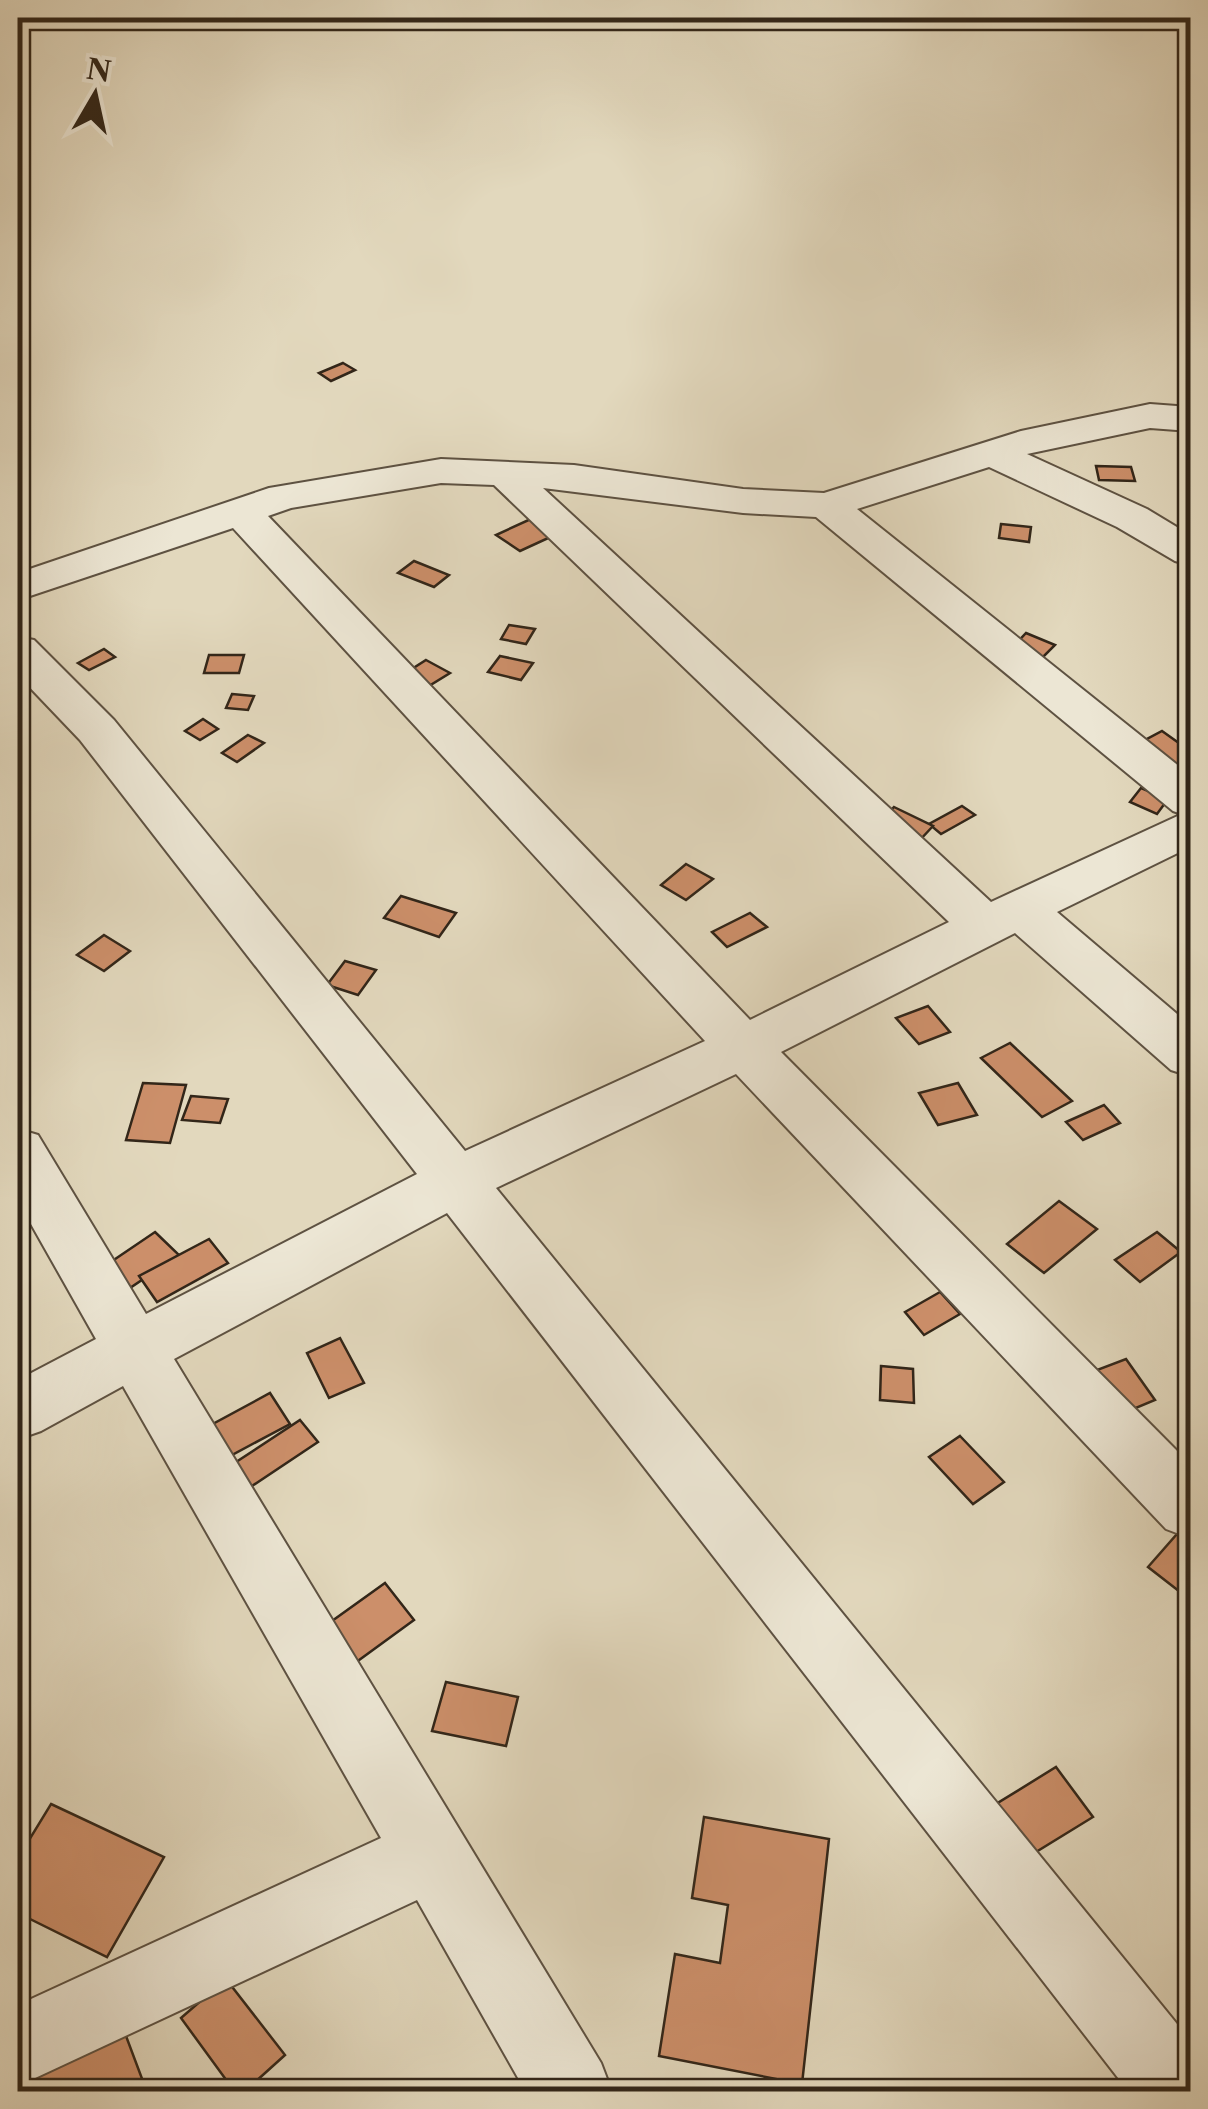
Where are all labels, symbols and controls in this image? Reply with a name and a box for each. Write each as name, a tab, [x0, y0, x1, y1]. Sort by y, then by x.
north arrow	[45, 45, 145, 145]
text: N	[84, 52, 114, 89]

